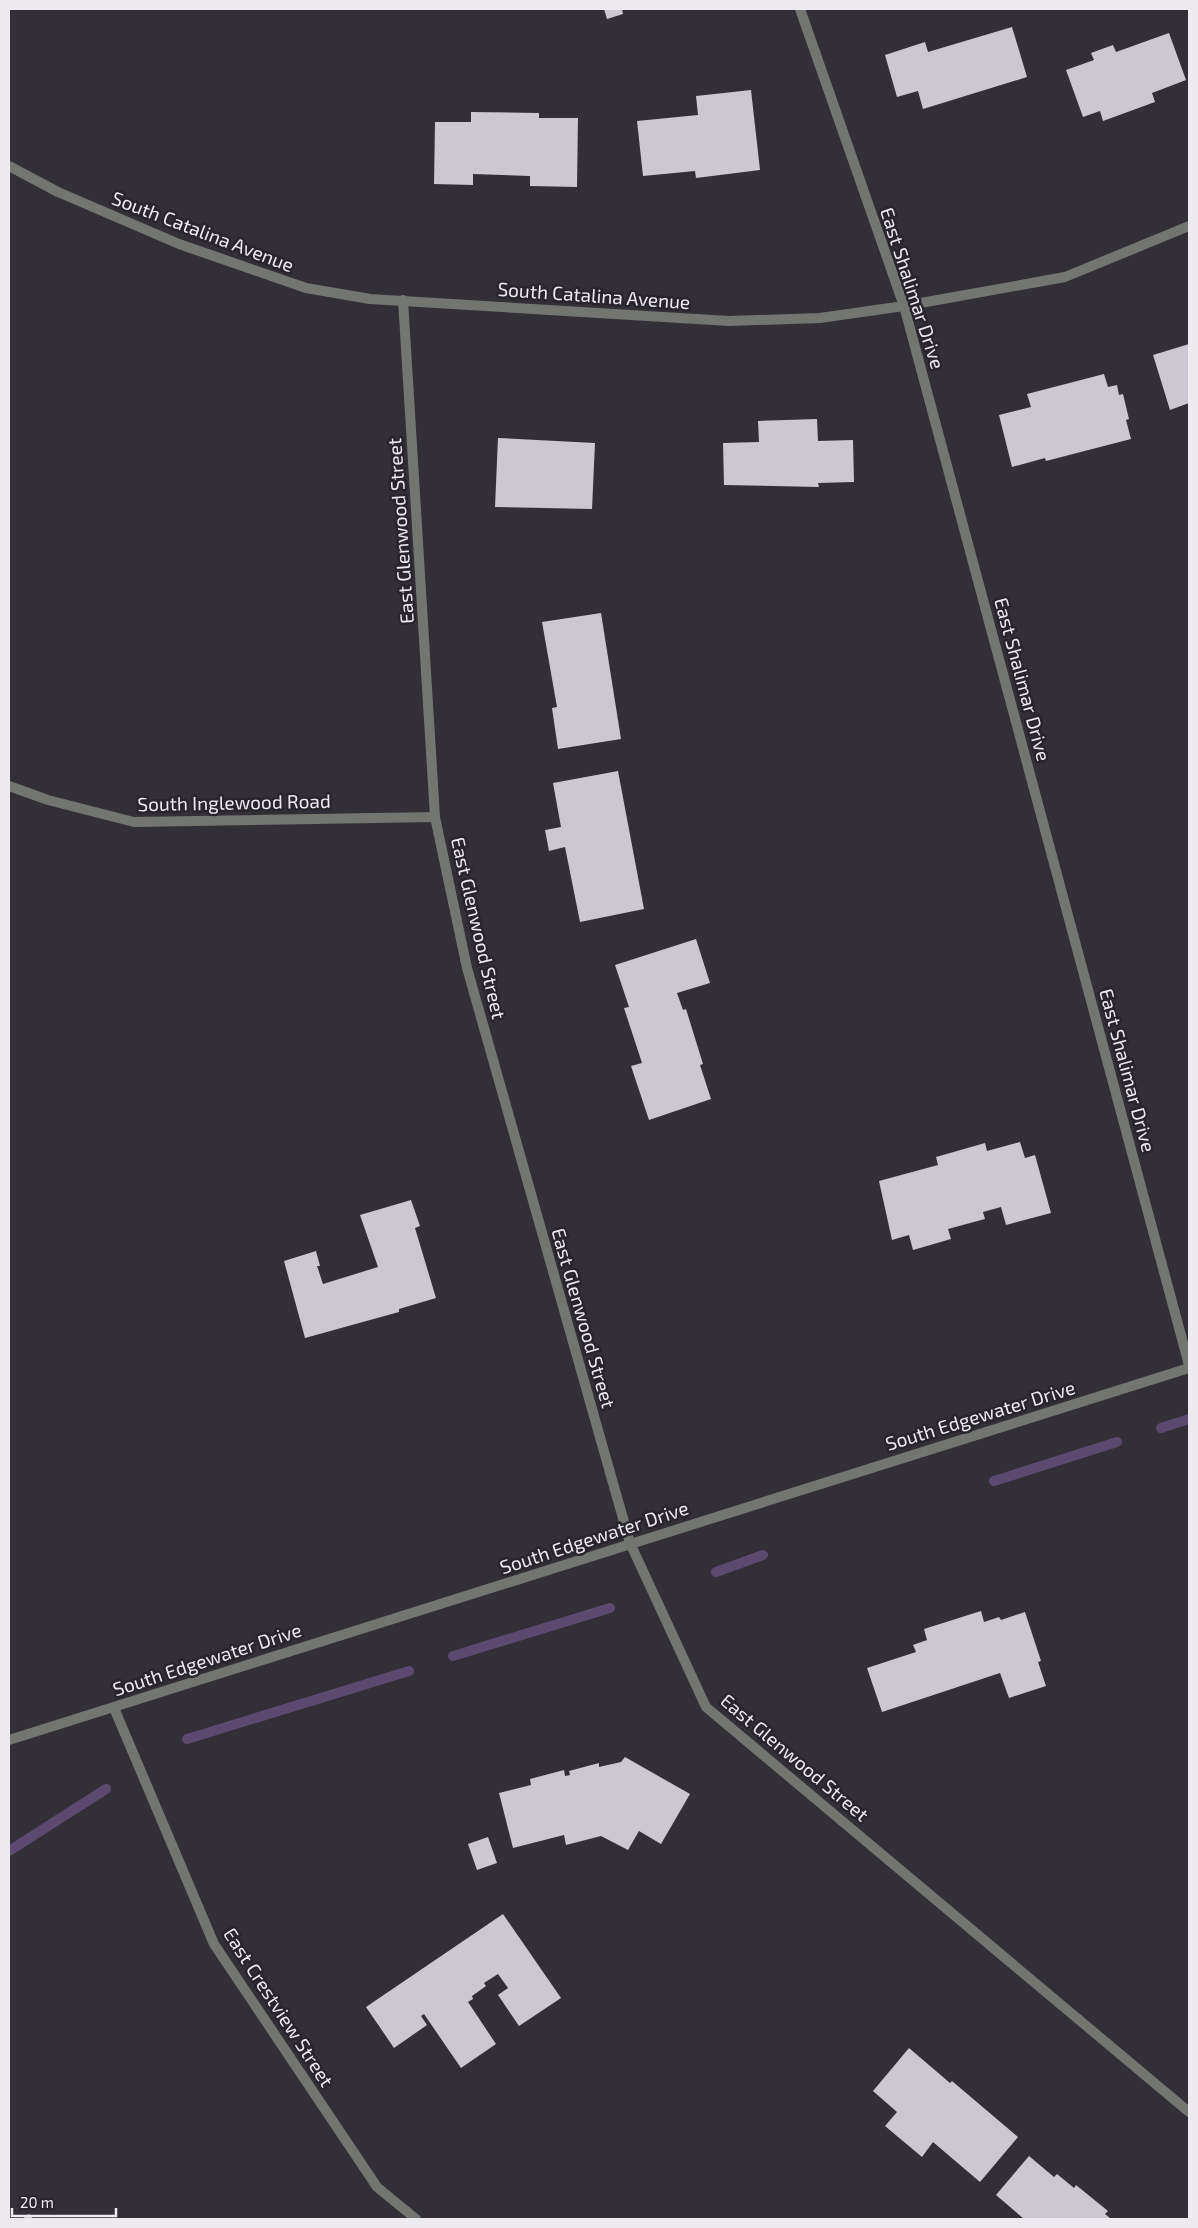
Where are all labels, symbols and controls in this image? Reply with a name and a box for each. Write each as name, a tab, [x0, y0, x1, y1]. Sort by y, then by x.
street label: South Catalina Avenue	[109, 186, 297, 276]
street label: East Shalimar Drive	[876, 204, 950, 372]
street label: South Catalina Avenue	[497, 277, 691, 313]
street label: East Glenwood Street	[382, 437, 418, 625]
street label: East Shalimar Drive	[990, 595, 1056, 763]
street label: South Inglewood Road	[137, 789, 331, 815]
street label: East Glenwood Street	[447, 835, 511, 1021]
street label: East Shalimar Drive	[1095, 986, 1161, 1154]
street label: East Glenwood Street	[547, 1225, 621, 1411]
street label: South Edgewater Drive	[882, 1375, 1078, 1455]
street label: South Edgewater Drive	[497, 1496, 691, 1578]
street label: South Edgewater Drive	[110, 1618, 304, 1700]
street label: East Glenwood Street	[716, 1688, 874, 1826]
street label: East Crestview Street	[219, 1923, 339, 2091]
scale bar	[12, 2186, 116, 2218]
text: 20 m	[20, 2193, 54, 2211]

